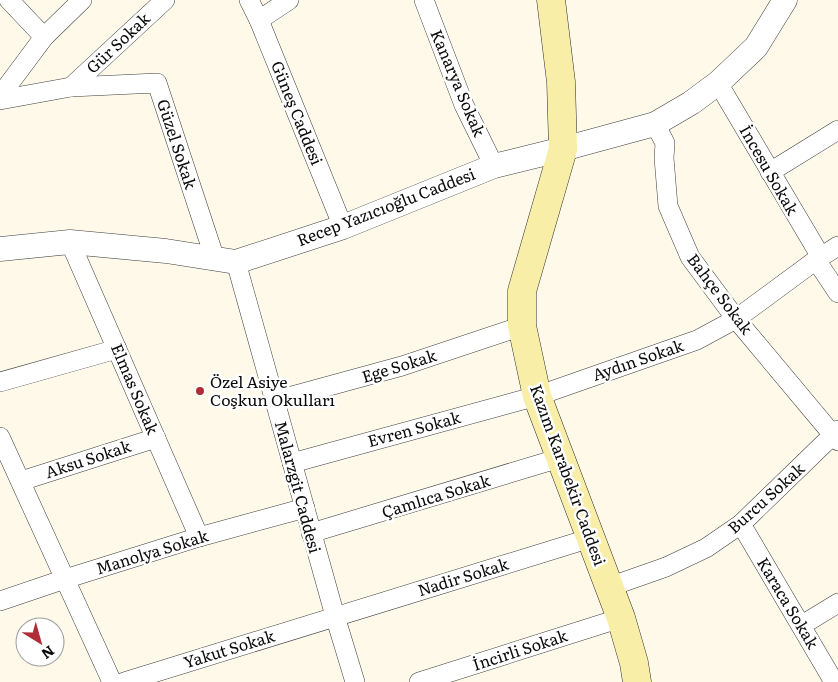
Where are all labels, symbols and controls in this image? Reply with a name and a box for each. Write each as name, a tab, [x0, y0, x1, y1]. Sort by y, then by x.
street label: Gür Sokak	[80, 6, 155, 78]
street label: Kanarya Sokak	[425, 25, 492, 140]
street label: Güneş Caddesi	[266, 57, 330, 168]
street label: Güzel Sokak	[152, 96, 204, 192]
street label: İncesu Sokak	[734, 120, 805, 219]
street label: Recep Yazıcıoğlu Caddesi	[293, 161, 478, 251]
street label: Bahçe Sokak	[682, 248, 759, 339]
street label: Aydın Sokak	[589, 332, 687, 386]
street label: Elmas Sokak	[106, 339, 166, 438]
street label: Ege Sokak	[358, 342, 439, 388]
place label: Özel Asiye Coşkun Okulları	[210, 369, 335, 411]
street label: Kazım Karabekir Caddesi	[525, 381, 613, 569]
marker: Özel Asiye Coşkun Okulları	[194, 385, 206, 397]
street label: Evren Sokak	[365, 404, 463, 452]
street label: Malarzgit Caddesi	[270, 418, 328, 556]
street label: Aksu Sokak	[42, 433, 134, 483]
street label: Burcu Sokak	[722, 456, 809, 538]
street label: Çamlıca Sokak	[379, 467, 493, 523]
street label: Manolya Sokak	[93, 522, 211, 580]
street label: Nadir Sokak	[414, 551, 511, 601]
street label: Karaca Sokak	[752, 552, 826, 653]
north arrow	[15, 617, 65, 667]
street label: İncirli Sokak	[469, 622, 570, 676]
street label: Yakut Sokak	[180, 623, 278, 673]
text: N	[38, 642, 59, 665]

